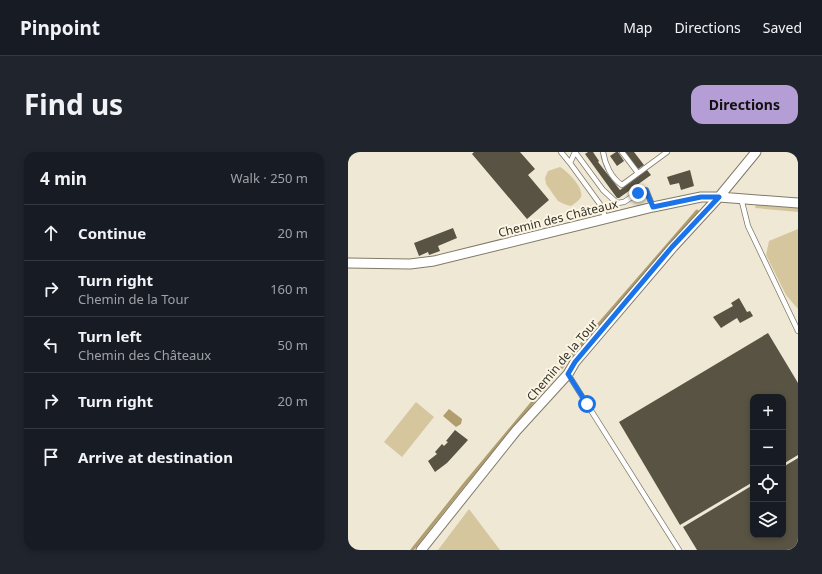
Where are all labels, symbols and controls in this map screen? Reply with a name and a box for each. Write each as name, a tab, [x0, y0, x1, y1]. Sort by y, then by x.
text: Pinpoint	[20, 15, 100, 41]
text: Map	[623, 18, 652, 37]
text: Directions	[674, 18, 741, 37]
text: Saved	[763, 18, 802, 37]
text: Find us	[24, 85, 123, 123]
button: Directions	[691, 85, 798, 124]
text: 4 min	[40, 167, 87, 190]
text: Walk · 250 m	[230, 169, 308, 187]
route end	[629, 184, 647, 202]
street label: Chemin des Châteaux	[496, 195, 620, 241]
icon: ahead	[40, 222, 62, 244]
text: Continue	[78, 223, 146, 243]
text: 20 m	[278, 224, 308, 242]
text: Turn right	[78, 270, 153, 290]
icon: right	[40, 278, 62, 300]
text: 160 m	[270, 280, 308, 298]
text: Chemin de la Tour	[78, 290, 189, 308]
street label: Chemin de la Tour	[523, 315, 601, 405]
text: Turn left	[78, 326, 142, 346]
icon: left	[40, 334, 62, 356]
text: 50 m	[278, 336, 308, 354]
text: Chemin des Châteaux	[78, 346, 211, 364]
icon: right	[40, 390, 62, 412]
text: Turn right	[78, 391, 153, 411]
text: 20 m	[278, 392, 308, 410]
map controls	[750, 394, 786, 538]
button: +	[750, 394, 786, 430]
route start	[578, 395, 596, 413]
button: −	[750, 430, 786, 466]
icon: arrive	[40, 446, 62, 468]
text: Arrive at destination	[78, 447, 233, 467]
button: locate	[750, 466, 786, 502]
button: layers	[750, 502, 786, 538]

